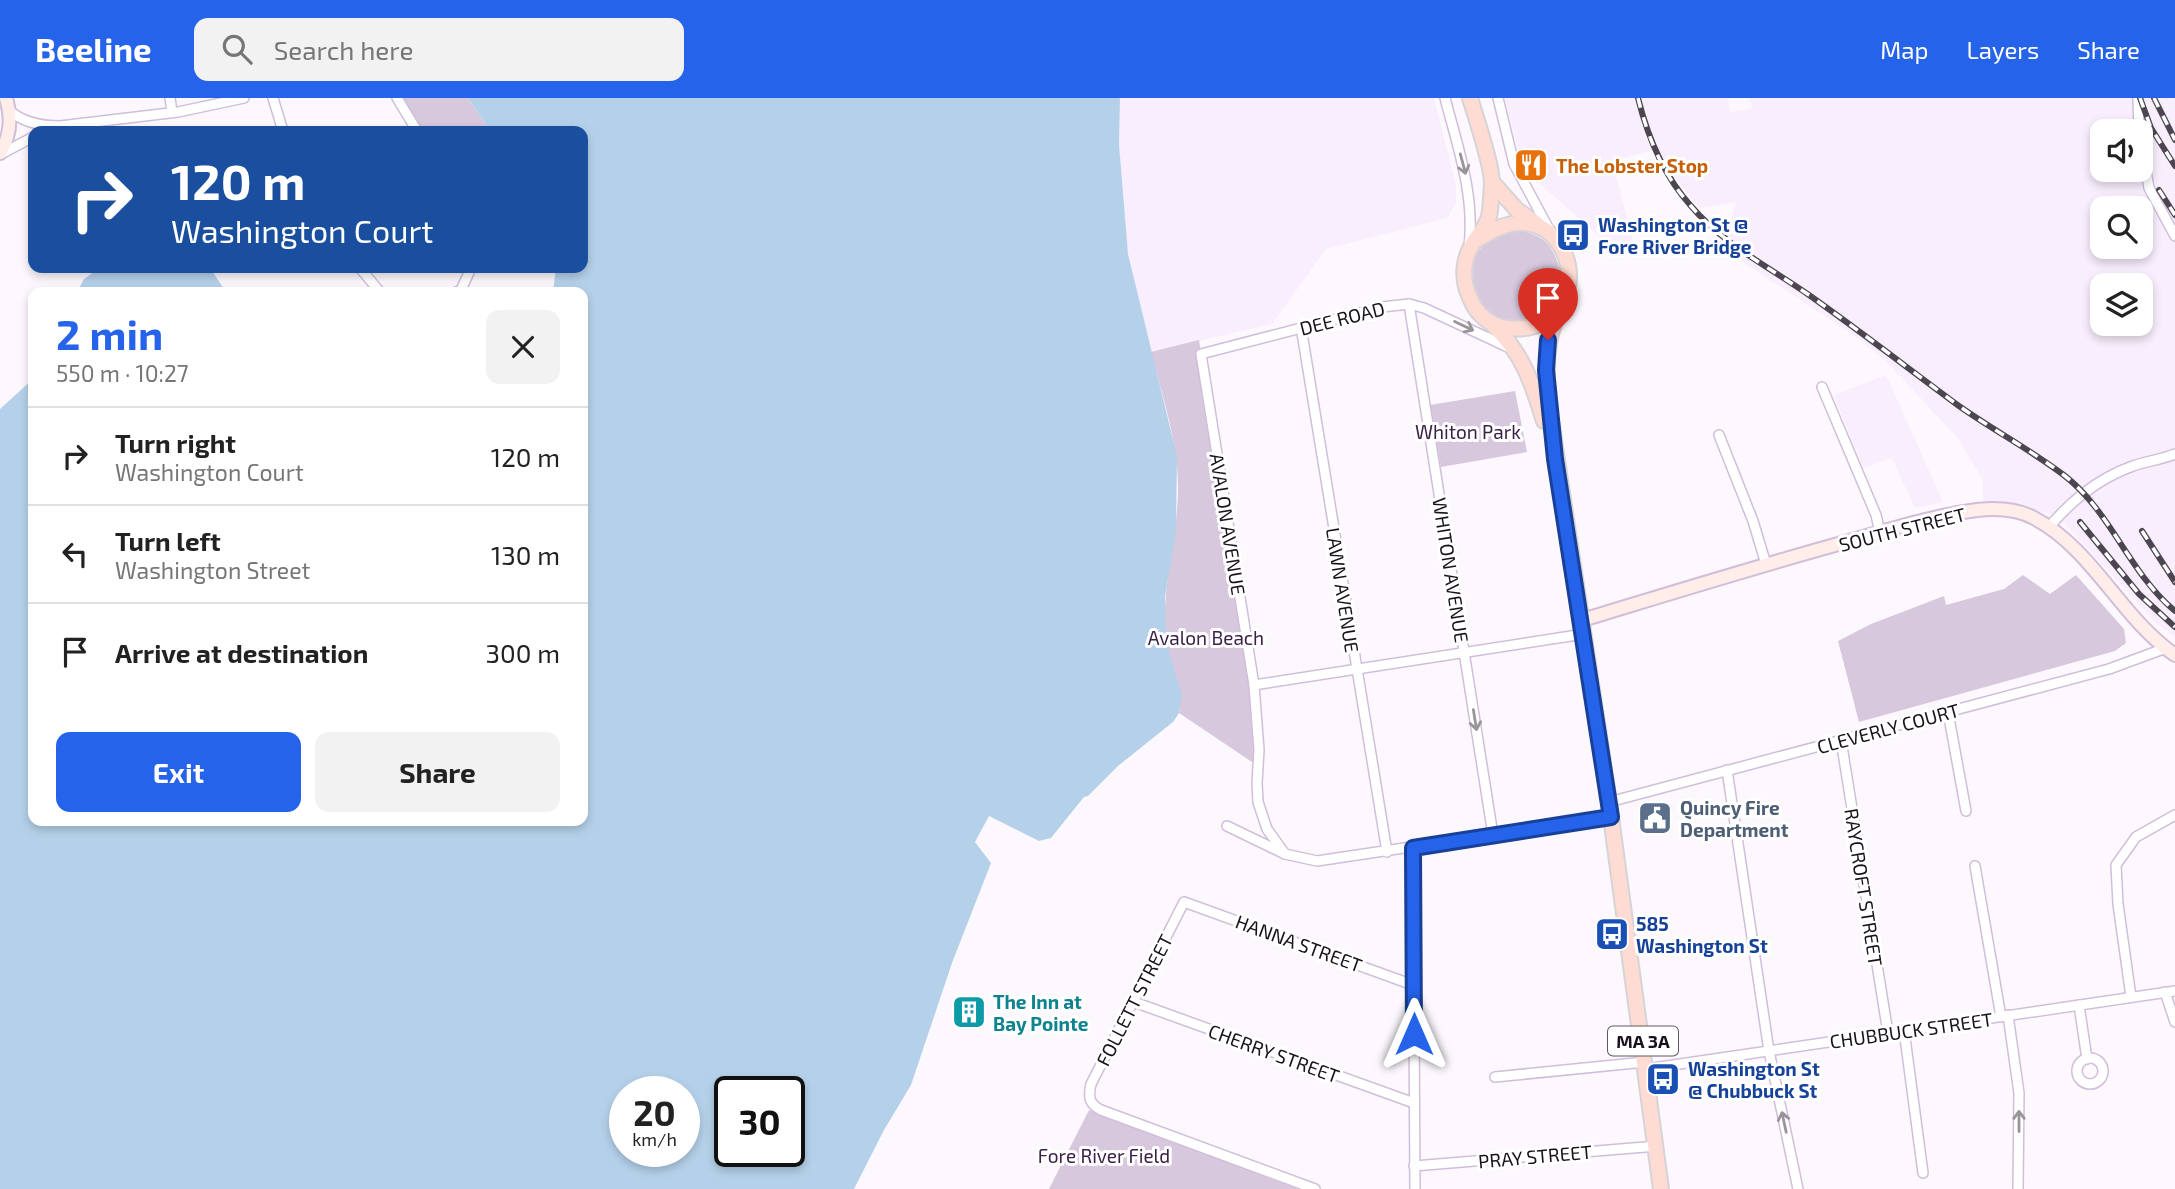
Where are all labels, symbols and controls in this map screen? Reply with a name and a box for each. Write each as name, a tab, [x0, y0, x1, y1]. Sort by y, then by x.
search box	[194, 18, 684, 81]
text: Beeline	[35, 29, 152, 69]
icon: search	[218, 30, 256, 68]
text: Search here	[274, 34, 413, 65]
text: Map	[1880, 35, 1928, 64]
text: Layers	[1966, 35, 2039, 64]
text: Share	[2077, 35, 2140, 64]
map controls	[2090, 119, 2153, 336]
button: sound	[2090, 119, 2153, 182]
restaurant icon: The Lobster Stop	[1512, 146, 1550, 184]
text: 120 m	[171, 151, 305, 210]
one-way arrow	[1457, 153, 1470, 175]
icon: right	[56, 154, 147, 245]
place label: The Lobster Stop	[1556, 154, 1708, 177]
button: search	[2090, 196, 2153, 259]
text: Washington Court	[171, 211, 434, 249]
place label: Washington St @ Fore River Bridge	[1598, 213, 1752, 258]
bus stop icon: Washington St @ Fore River Bridge	[1554, 216, 1592, 254]
pin	[1518, 268, 1578, 340]
button: layers	[2090, 273, 2153, 336]
icon: arrive	[1529, 279, 1567, 317]
street label: DEE ROAD	[1297, 296, 1387, 340]
text: 2 min	[56, 308, 163, 358]
button: close	[486, 310, 560, 384]
one-way arrow	[1453, 320, 1474, 333]
text: 550 m · 10:27	[56, 359, 189, 387]
park label: Whiton Park	[1415, 420, 1521, 443]
text: Turn right	[115, 427, 236, 458]
icon: right	[56, 437, 94, 475]
text: 120 m	[491, 441, 560, 472]
street label: AVALON AVENUE	[1205, 451, 1251, 597]
text: Washington Court	[115, 458, 304, 486]
street label: WHITON AVENUE	[1428, 496, 1474, 644]
street label: SOUTH STREET	[1836, 502, 1968, 556]
text: Turn left	[115, 525, 221, 556]
street label: LAWN AVENUE	[1322, 526, 1364, 654]
icon: left	[56, 535, 94, 573]
text: 130 m	[491, 539, 560, 570]
text: Washington Street	[115, 556, 310, 584]
park label: Avalon Beach	[1148, 626, 1264, 649]
icon: arrive	[56, 633, 94, 671]
text: Arrive at destination	[115, 637, 368, 668]
text: 300 m	[486, 637, 560, 668]
street label: CLEVERLY COURT	[1814, 698, 1962, 758]
one-way arrow	[1469, 708, 1482, 731]
button: Exit	[56, 732, 301, 812]
button: Share	[315, 732, 560, 812]
place label: Quincy Fire Department	[1680, 796, 1789, 841]
public building icon: Quincy Fire Department	[1636, 799, 1674, 837]
street label: RAYCROFT STREET	[1840, 807, 1888, 967]
street label: HANNA STREET	[1233, 910, 1365, 976]
place label: 585 Washington St	[1636, 912, 1768, 957]
bus stop icon: 585 Washington St	[1593, 915, 1631, 953]
street label: FOLLETT STREET	[1091, 930, 1177, 1070]
place label: The Inn at Bay Pointe	[993, 990, 1089, 1036]
building icon: The Inn at Bay Pointe	[950, 993, 988, 1031]
position arrow	[1377, 997, 1451, 1071]
street label: CHUBBUCK STREET	[1828, 1007, 1994, 1053]
street label: CHERRY STREET	[1205, 1019, 1343, 1087]
road number: MA 3A	[1608, 1026, 1678, 1056]
place label: Washington St @ Chubbuck St	[1688, 1057, 1820, 1102]
bus stop icon: Washington St @ Chubbuck St	[1644, 1060, 1682, 1098]
speed limit sign: 30	[714, 1076, 805, 1167]
text: 20	[633, 1091, 676, 1133]
one-way arrow	[2012, 1110, 2026, 1133]
one-way arrow	[1776, 1111, 1790, 1134]
text: km/h	[632, 1128, 677, 1150]
street label: PRAY STREET	[1477, 1140, 1593, 1172]
park label: Fore River Field	[1038, 1144, 1170, 1167]

